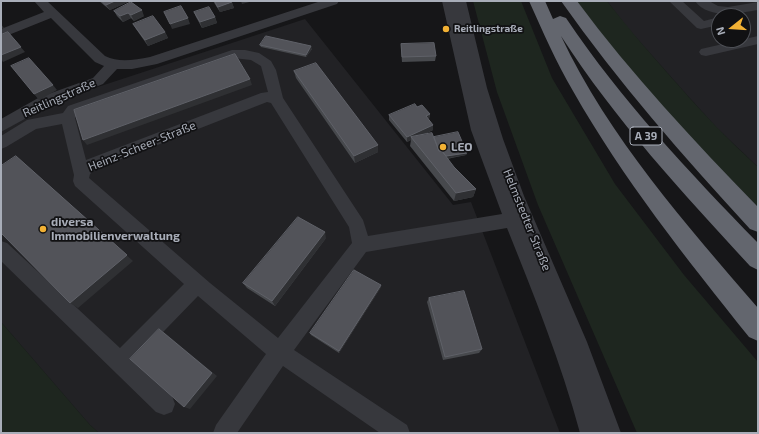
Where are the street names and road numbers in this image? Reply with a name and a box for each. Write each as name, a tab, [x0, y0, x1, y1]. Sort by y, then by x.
street label: Reitlingstraße	[20, 76, 98, 120]
street label: Heinz-Scheer-Straße	[86, 118, 198, 174]
road number: A 39	[630, 127, 662, 145]
street label: Helmstedter Straße	[500, 167, 554, 273]

